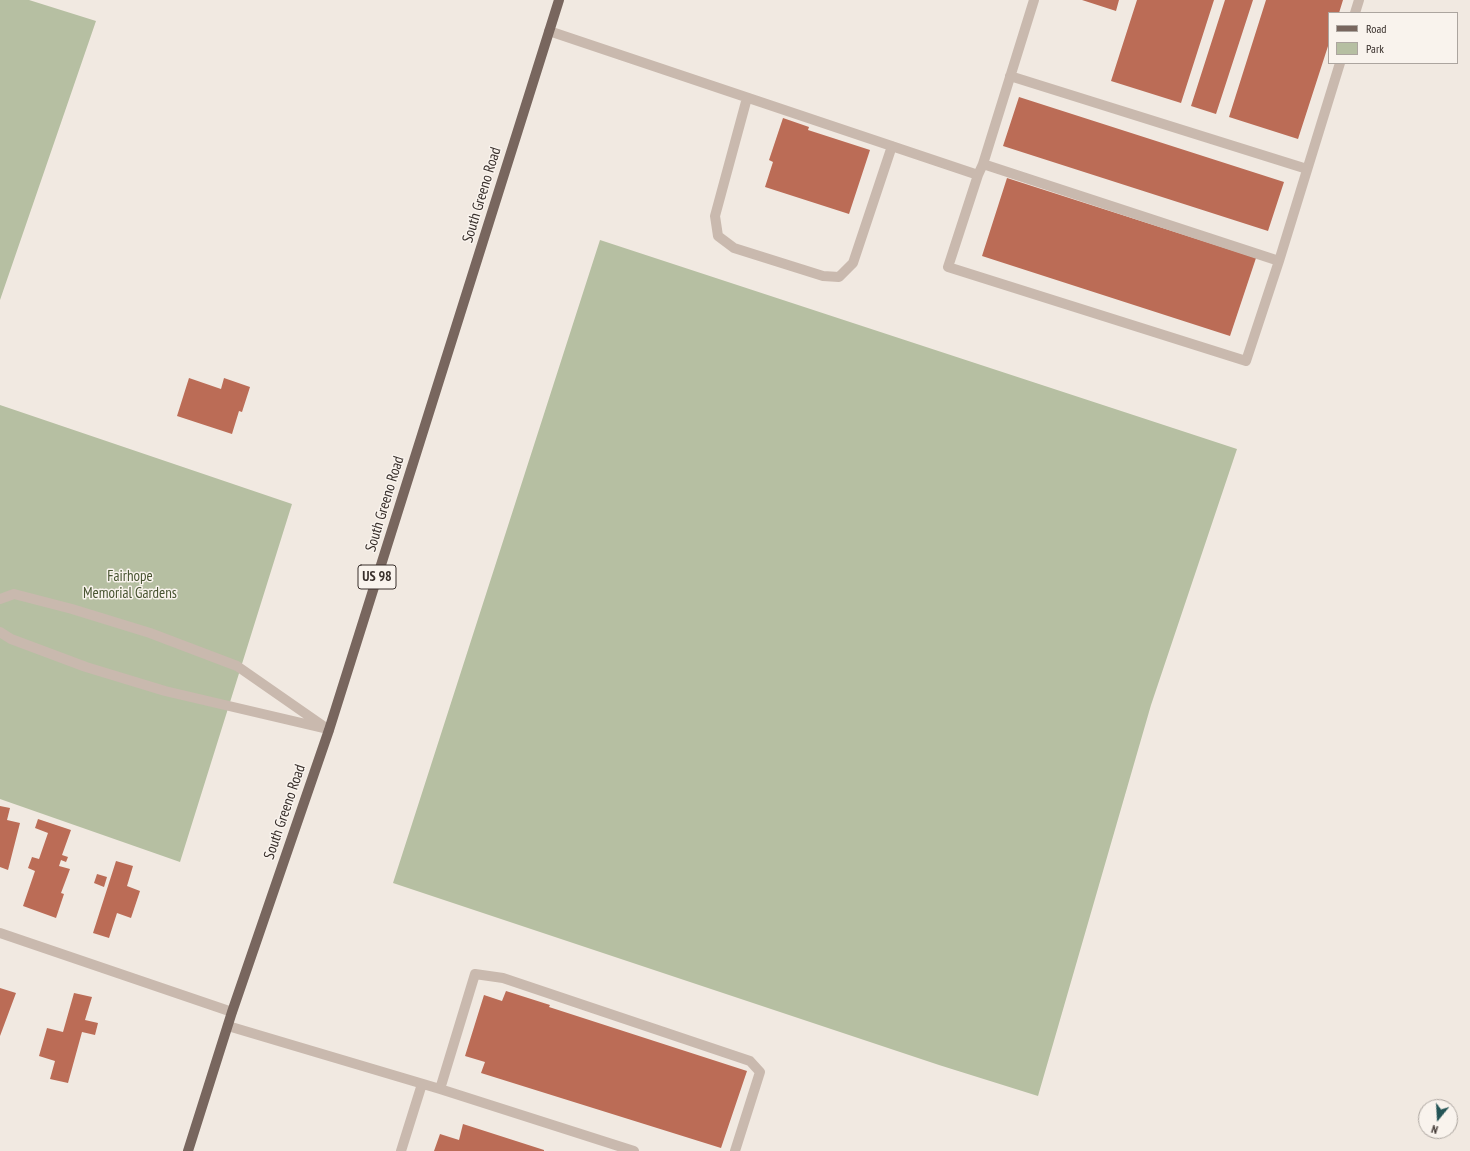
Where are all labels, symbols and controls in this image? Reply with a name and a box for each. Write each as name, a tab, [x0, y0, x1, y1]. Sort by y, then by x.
legend	[1328, 12, 1458, 64]
text: Road	[1366, 21, 1386, 36]
text: Park	[1366, 41, 1384, 56]
street label: South Greeno Road	[459, 145, 505, 245]
street label: South Greeno Road	[362, 454, 408, 554]
road number: US 98	[358, 565, 396, 589]
park label: Fairhope Memorial Gardens	[83, 568, 177, 603]
street label: South Greeno Road	[260, 762, 310, 862]
north arrow	[1418, 1099, 1458, 1139]
text: N	[1430, 1122, 1440, 1137]

